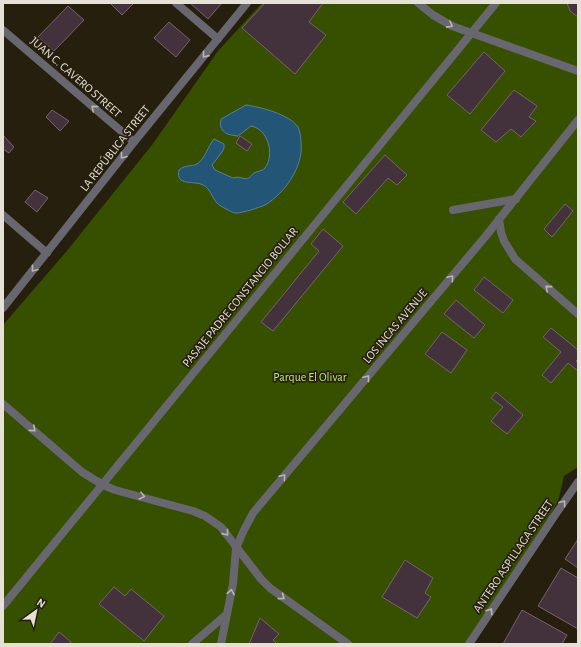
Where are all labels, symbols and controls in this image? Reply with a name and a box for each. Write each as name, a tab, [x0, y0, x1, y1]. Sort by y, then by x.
one-way arrow	[446, 20, 453, 27]
street label: JUAN C. CAVERO STREET	[28, 34, 124, 120]
one-way arrow	[202, 50, 209, 57]
street label: LA REPÚBLICA STREET	[77, 102, 152, 193]
one-way arrow	[91, 105, 99, 112]
one-way arrow	[121, 151, 128, 158]
street label: PASAJE PADRE CONSTANCIO BOLLAR	[180, 225, 300, 369]
one-way arrow	[32, 265, 39, 272]
one-way arrow	[446, 276, 453, 283]
one-way arrow	[546, 286, 553, 293]
street label: LOS INCAS AVENUE	[361, 287, 429, 365]
park label: Parque El Olivar	[273, 371, 347, 383]
one-way arrow	[363, 375, 370, 382]
one-way arrow	[28, 425, 35, 432]
one-way arrow	[279, 475, 286, 482]
one-way arrow	[138, 491, 145, 500]
street label: ANTERO ASPILLAGA STREET	[471, 497, 555, 615]
one-way arrow	[558, 501, 565, 508]
one-way arrow	[221, 529, 228, 536]
one-way arrow	[226, 589, 235, 595]
north arrow	[16, 591, 56, 631]
one-way arrow	[277, 592, 284, 599]
text: N	[35, 596, 47, 610]
one-way arrow	[486, 609, 493, 616]

